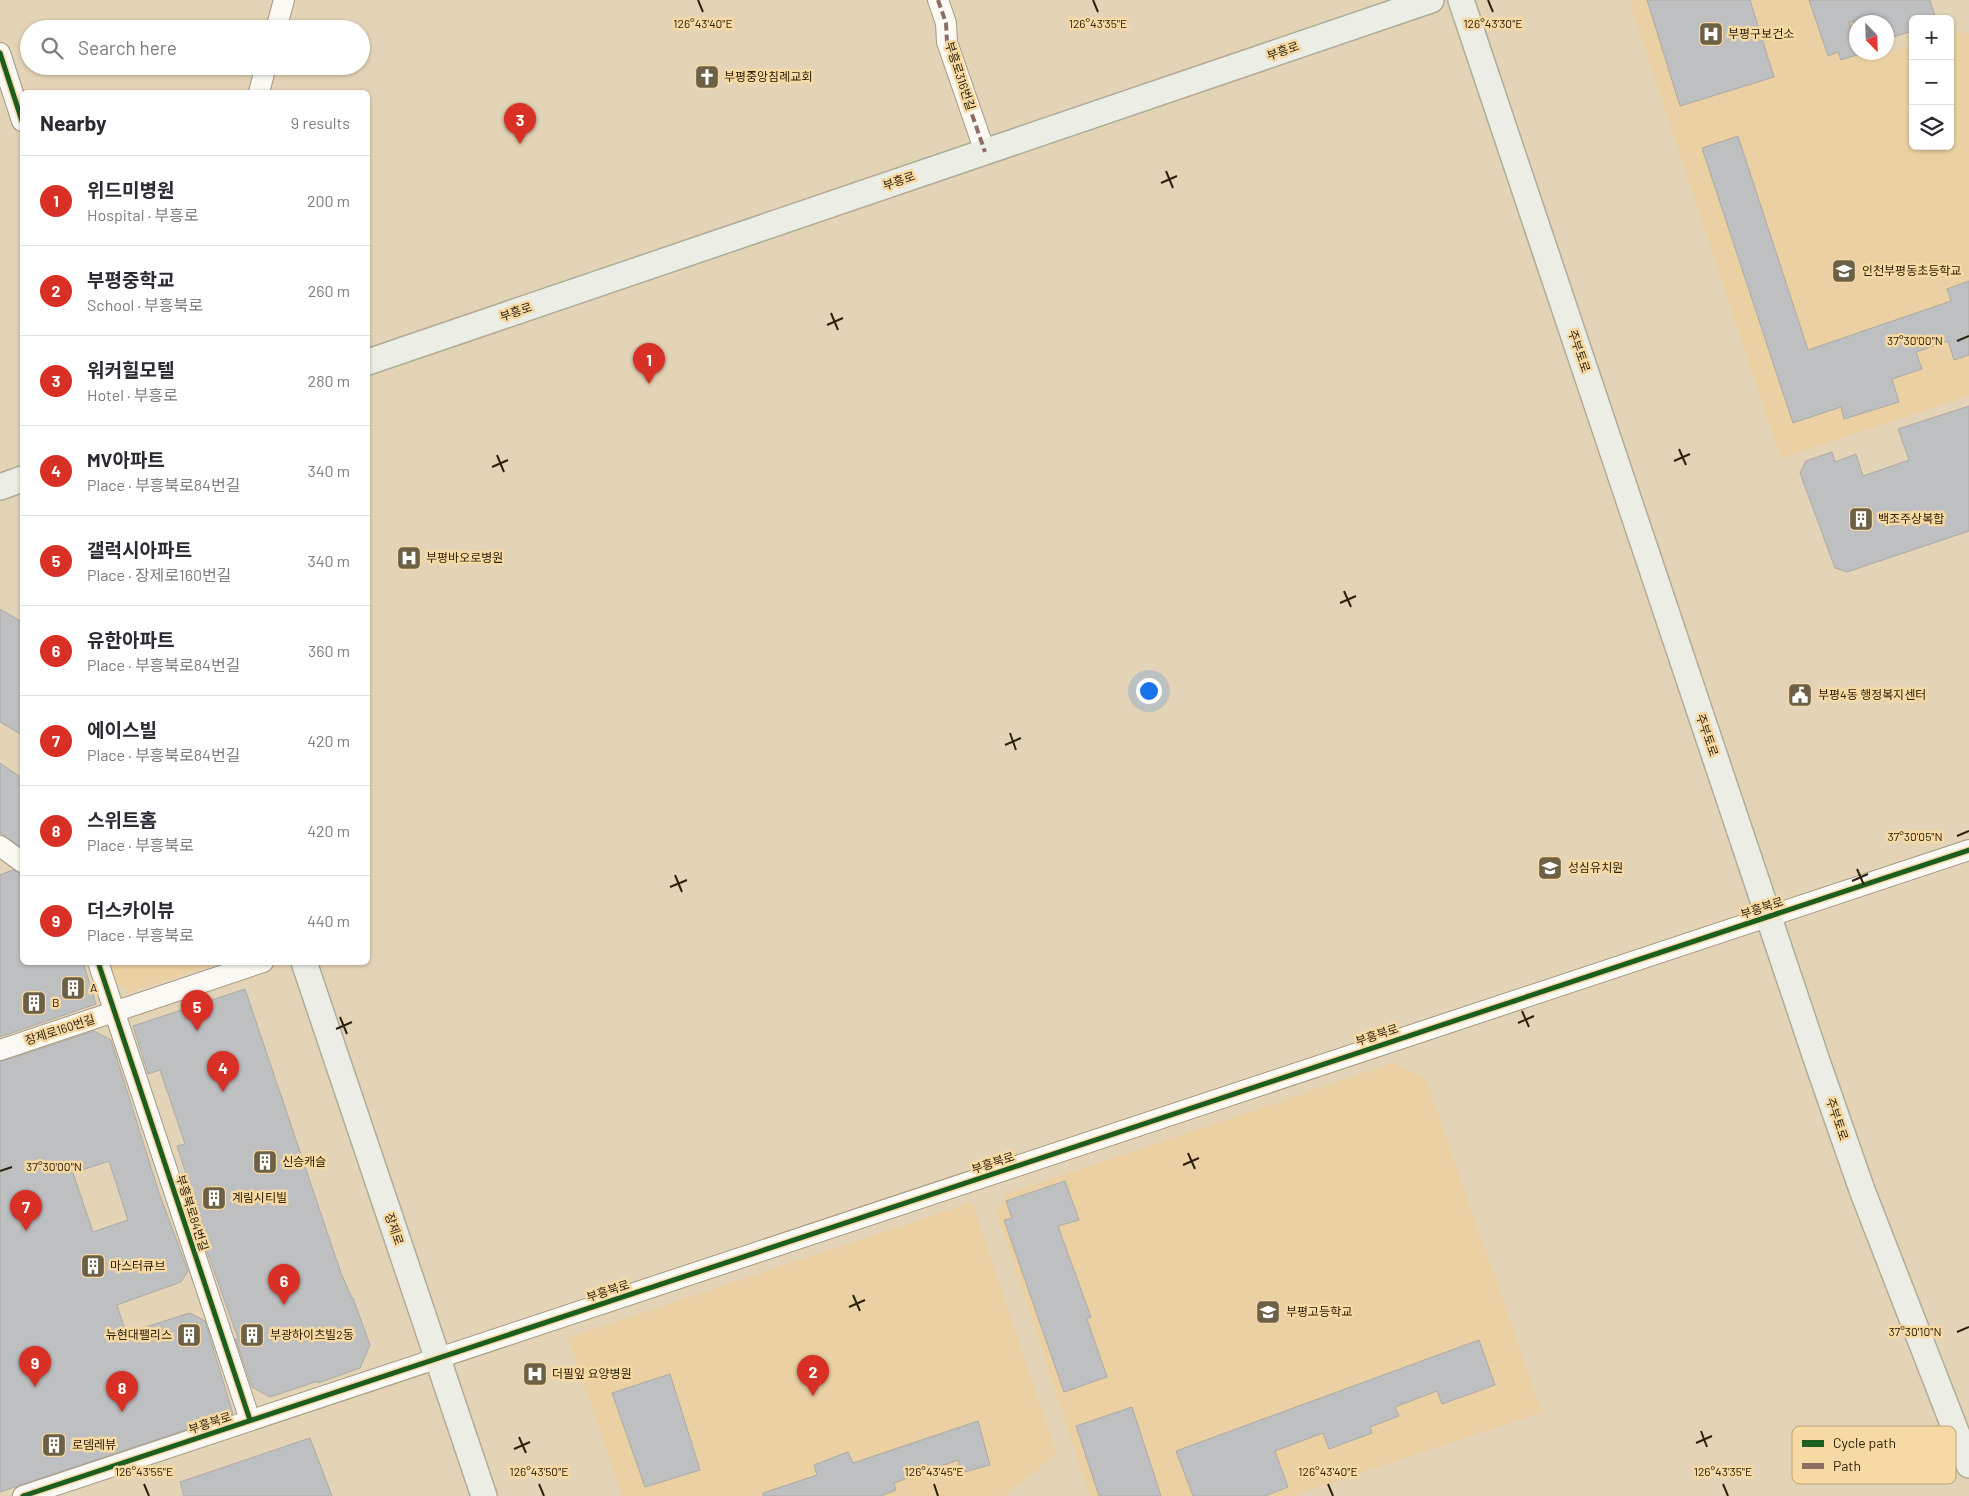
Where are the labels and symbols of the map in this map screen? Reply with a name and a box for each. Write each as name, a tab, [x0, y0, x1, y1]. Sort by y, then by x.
north arrow	[1849, 15, 1894, 60]
text: 126°43'40"E	[673, 16, 733, 30]
text: 126°43'35"E	[1069, 16, 1127, 30]
text: 126°43'30"E	[1463, 16, 1523, 30]
hospital icon: 부평구보건소	[1698, 21, 1724, 47]
place label: 부평구보건소	[1728, 26, 1794, 40]
street label: 부흥로	[1265, 38, 1301, 62]
street label: 부흥로316번길	[943, 39, 979, 112]
church icon: 부평중앙침례교회	[694, 64, 720, 90]
place label: 부평중앙침례교회	[724, 69, 812, 83]
pin: 3	[504, 103, 536, 144]
street label: 부흥로	[881, 168, 917, 192]
school or university icon: 인천부평동초등학교	[1831, 258, 1857, 284]
place label: 인천부평동초등학교	[1862, 263, 1961, 277]
street label: 부흥로	[498, 299, 534, 323]
street label: 주부토로	[1566, 328, 1594, 374]
text: 37°30'00"N	[1887, 333, 1943, 347]
pin: 1	[633, 343, 665, 384]
building icon: 백조주상복합	[1848, 506, 1874, 532]
place label: 백조주상복합	[1878, 511, 1944, 525]
hospital icon: 부평바오로병원	[396, 545, 422, 571]
place label: 부평바오로병원	[426, 550, 503, 564]
your location	[1136, 678, 1162, 704]
public building icon: 부평4동 행정복지센터	[1787, 682, 1813, 708]
place label: 부평4동 행정복지센터	[1818, 687, 1926, 701]
street label: 주부토로	[1694, 712, 1722, 758]
text: 37°30'05"N	[1887, 829, 1943, 843]
school or university icon: 성심유치원	[1537, 855, 1563, 881]
place label: 성심유치원	[1568, 860, 1623, 874]
street label: 부흥북로	[1739, 894, 1785, 921]
building icon: A	[60, 975, 86, 1001]
place label: A	[90, 980, 97, 994]
building icon: B	[21, 990, 47, 1016]
pin: 5	[181, 990, 213, 1031]
place label: B	[52, 995, 60, 1009]
street label: 장제로160번길	[23, 1011, 96, 1047]
street label: 부흥북로	[1354, 1021, 1400, 1048]
pin: 4	[207, 1051, 239, 1092]
street label: 주부토로	[1824, 1096, 1852, 1142]
building icon: 신승캐슬	[252, 1149, 278, 1175]
street label: 부흥북로	[970, 1149, 1016, 1176]
place label: 신승캐슬	[282, 1154, 326, 1168]
text: 37°30'00"N	[26, 1159, 82, 1173]
street label: 부흥북로84번길	[174, 1173, 212, 1252]
building icon: 계림시티빌	[201, 1185, 227, 1211]
pin: 7	[10, 1190, 42, 1231]
place label: 계림시티빌	[232, 1190, 287, 1204]
street label: 장제로	[383, 1211, 407, 1247]
building icon: 마스터큐브	[80, 1253, 106, 1279]
place label: 마스터큐브	[110, 1258, 165, 1272]
pin: 6	[268, 1264, 300, 1305]
street label: 부흥북로	[585, 1277, 631, 1304]
school or university icon: 부평고등학교	[1255, 1299, 1281, 1325]
place label: 부평고등학교	[1286, 1304, 1352, 1318]
building icon: 뉴현대팰리스	[176, 1322, 202, 1348]
building icon: 부광하이츠빌2동	[239, 1322, 265, 1348]
text: 37°30'10"N	[1888, 1324, 1942, 1338]
place label: 뉴현대팰리스	[106, 1327, 172, 1341]
place label: 부광하이츠빌2동	[270, 1327, 354, 1341]
pin: 9	[19, 1346, 51, 1387]
pin: 2	[797, 1355, 829, 1396]
hospital icon: 더필잎 요양병원	[522, 1361, 548, 1387]
place label: 더필잎 요양병원	[552, 1366, 632, 1380]
pin: 8	[106, 1371, 138, 1412]
street label: 부흥북로	[187, 1409, 233, 1436]
legend	[1792, 1426, 1956, 1484]
building icon: 로뎀레뷰	[41, 1432, 67, 1458]
text: Cycle path	[1833, 1434, 1896, 1451]
place label: 로뎀레뷰	[72, 1437, 116, 1451]
text: Path	[1833, 1457, 1861, 1474]
text: 126°43'55"E	[115, 1464, 173, 1478]
text: 126°43'50"E	[509, 1464, 569, 1478]
text: 126°43'45"E	[905, 1464, 963, 1478]
text: 126°43'40"E	[1298, 1464, 1358, 1478]
text: 126°43'35"E	[1694, 1464, 1752, 1478]

